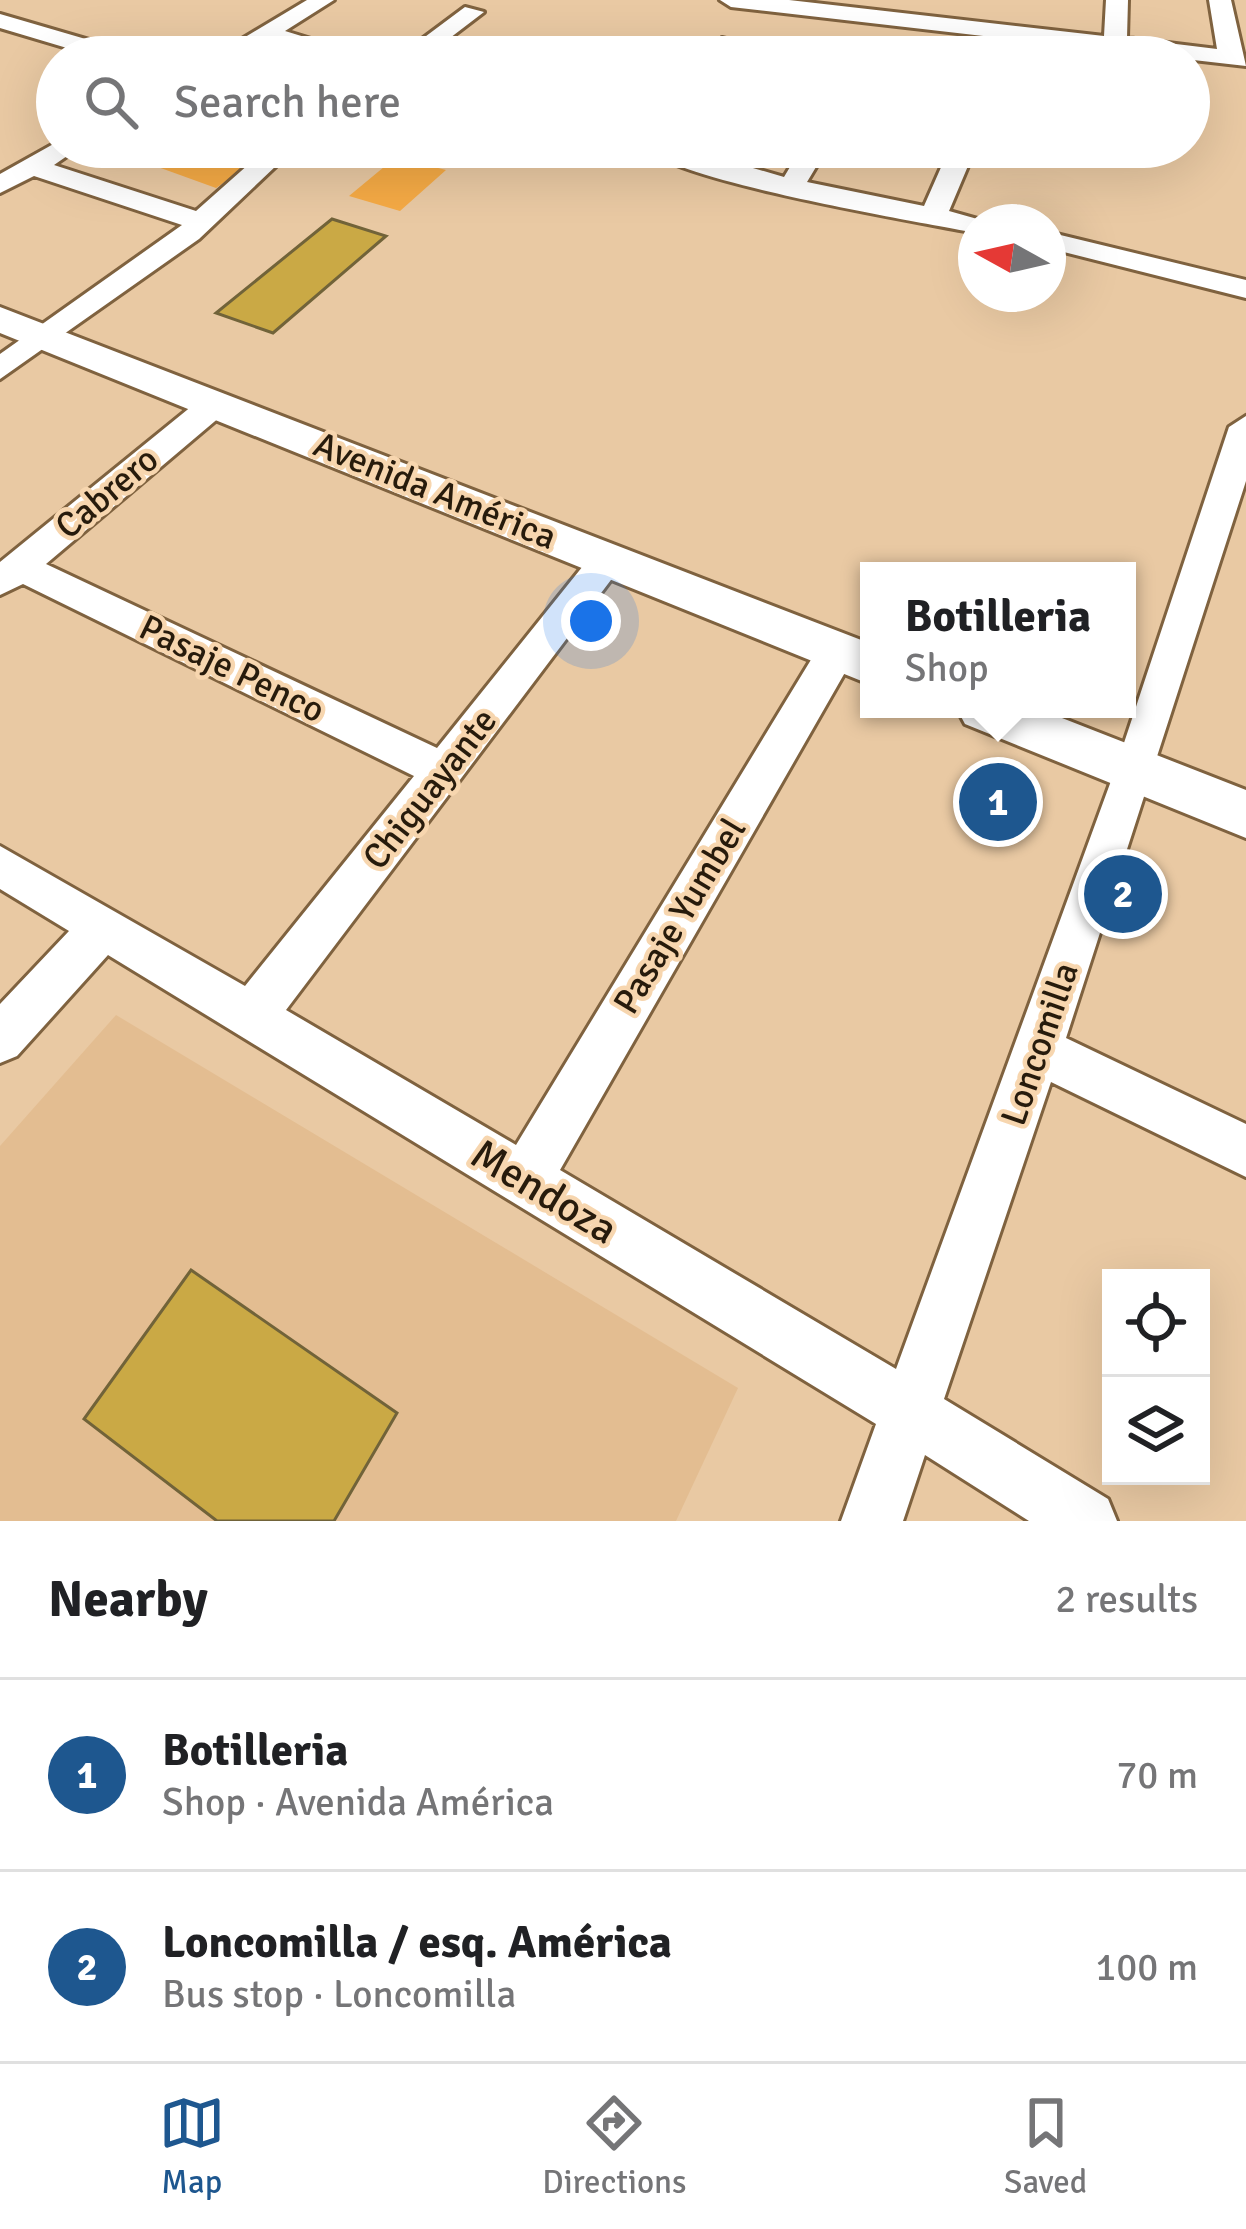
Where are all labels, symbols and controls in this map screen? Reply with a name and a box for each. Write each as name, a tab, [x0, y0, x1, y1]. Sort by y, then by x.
search box	[36, 36, 1210, 168]
icon: search	[78, 69, 144, 135]
text: Search here	[174, 75, 401, 130]
north arrow	[958, 204, 1066, 312]
street label: Avenida América	[307, 422, 563, 560]
street label: Cabrero	[46, 437, 168, 549]
popup	[860, 562, 1136, 718]
text: Botilleria	[905, 589, 1091, 644]
your location	[561, 591, 621, 651]
street label: Pasaje Penco	[132, 605, 332, 733]
text: Shop	[905, 644, 989, 692]
street label: Chiguayante	[353, 699, 507, 879]
pin: 1	[959, 757, 1037, 847]
street label: Pasaje Yumbel	[604, 810, 756, 1022]
pin: 2	[1084, 849, 1162, 939]
street label: Loncomilla	[991, 957, 1089, 1131]
street label: Mendoza	[462, 1129, 626, 1255]
map controls	[1102, 1269, 1210, 1485]
button: locate	[1102, 1269, 1210, 1377]
button: layers	[1102, 1377, 1210, 1485]
text: Nearby	[48, 1568, 208, 1631]
text: 2 results	[1055, 1575, 1198, 1623]
text: Botilleria	[162, 1723, 348, 1778]
text: 1	[76, 1751, 98, 1799]
text: 70 m	[1116, 1751, 1198, 1799]
text: Shop · Avenida América	[162, 1778, 554, 1826]
text: Loncomilla / esq. América	[162, 1915, 672, 1970]
text: 2	[76, 1943, 98, 1991]
text: 100 m	[1095, 1943, 1198, 1991]
text: Bus stop · Loncomilla	[162, 1970, 516, 2018]
tab: Map	[159, 2090, 225, 2203]
tab: Directions	[542, 2090, 687, 2203]
tab: Saved	[1004, 2090, 1087, 2203]

